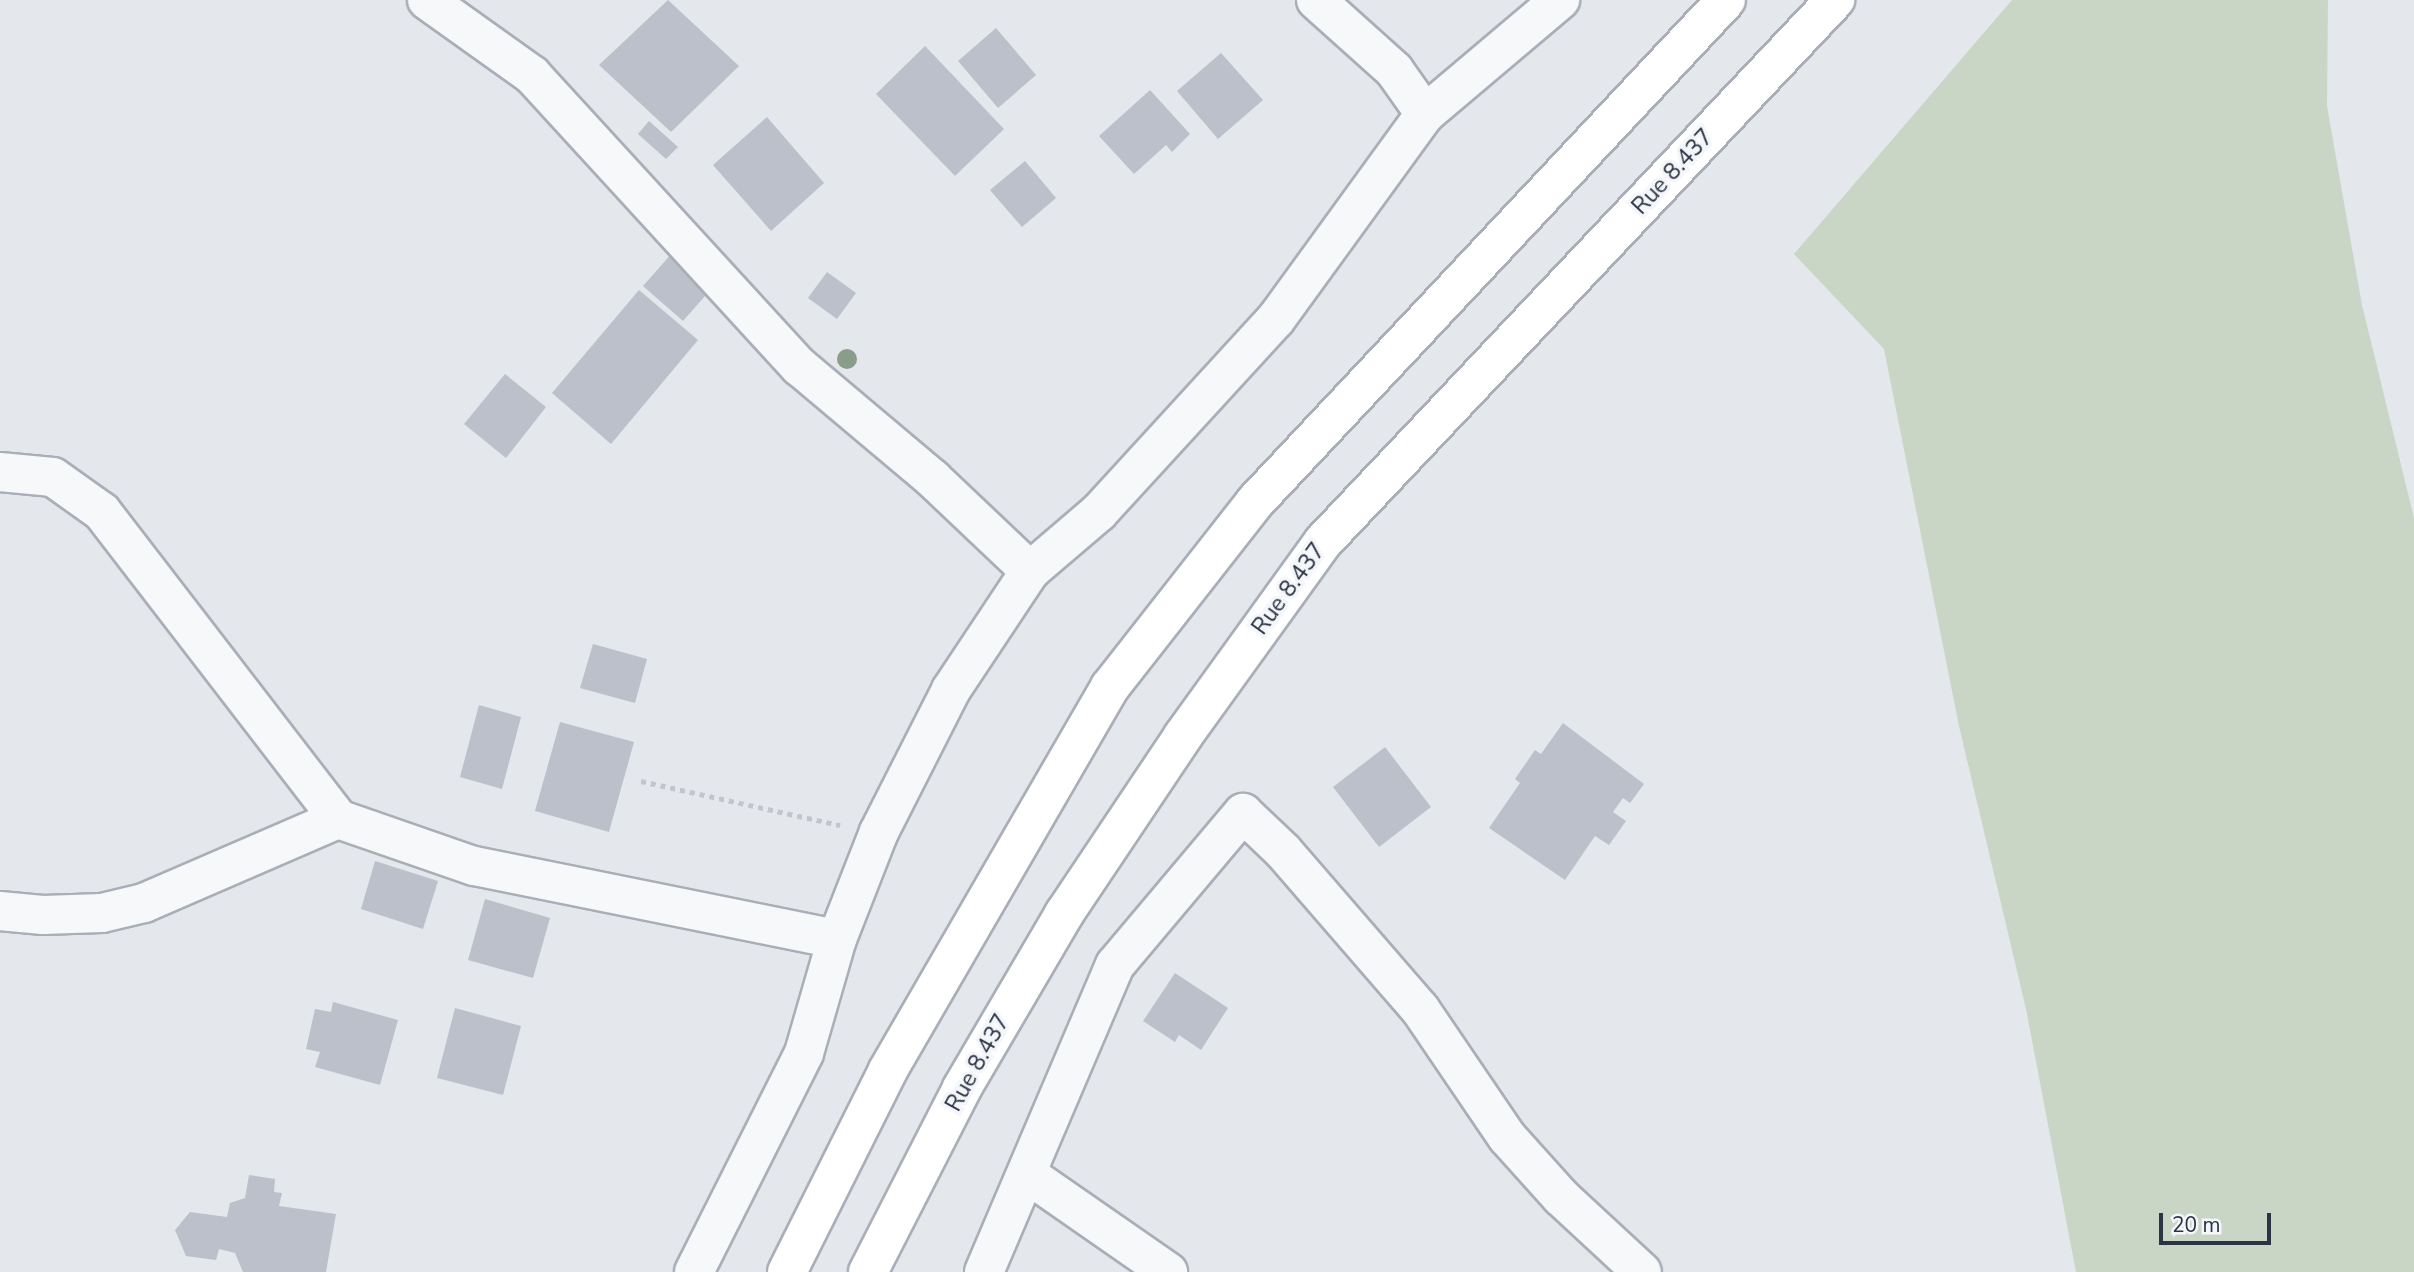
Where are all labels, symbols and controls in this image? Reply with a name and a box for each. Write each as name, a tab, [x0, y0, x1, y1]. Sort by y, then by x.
street label: Rue 8.437	[1626, 124, 1720, 220]
street label: Rue 8.437	[1246, 538, 1332, 640]
street label: Rue 8.437	[940, 1010, 1016, 1116]
scale bar	[2162, 1198, 2274, 1242]
text: 20 m	[2172, 1211, 2221, 1239]

